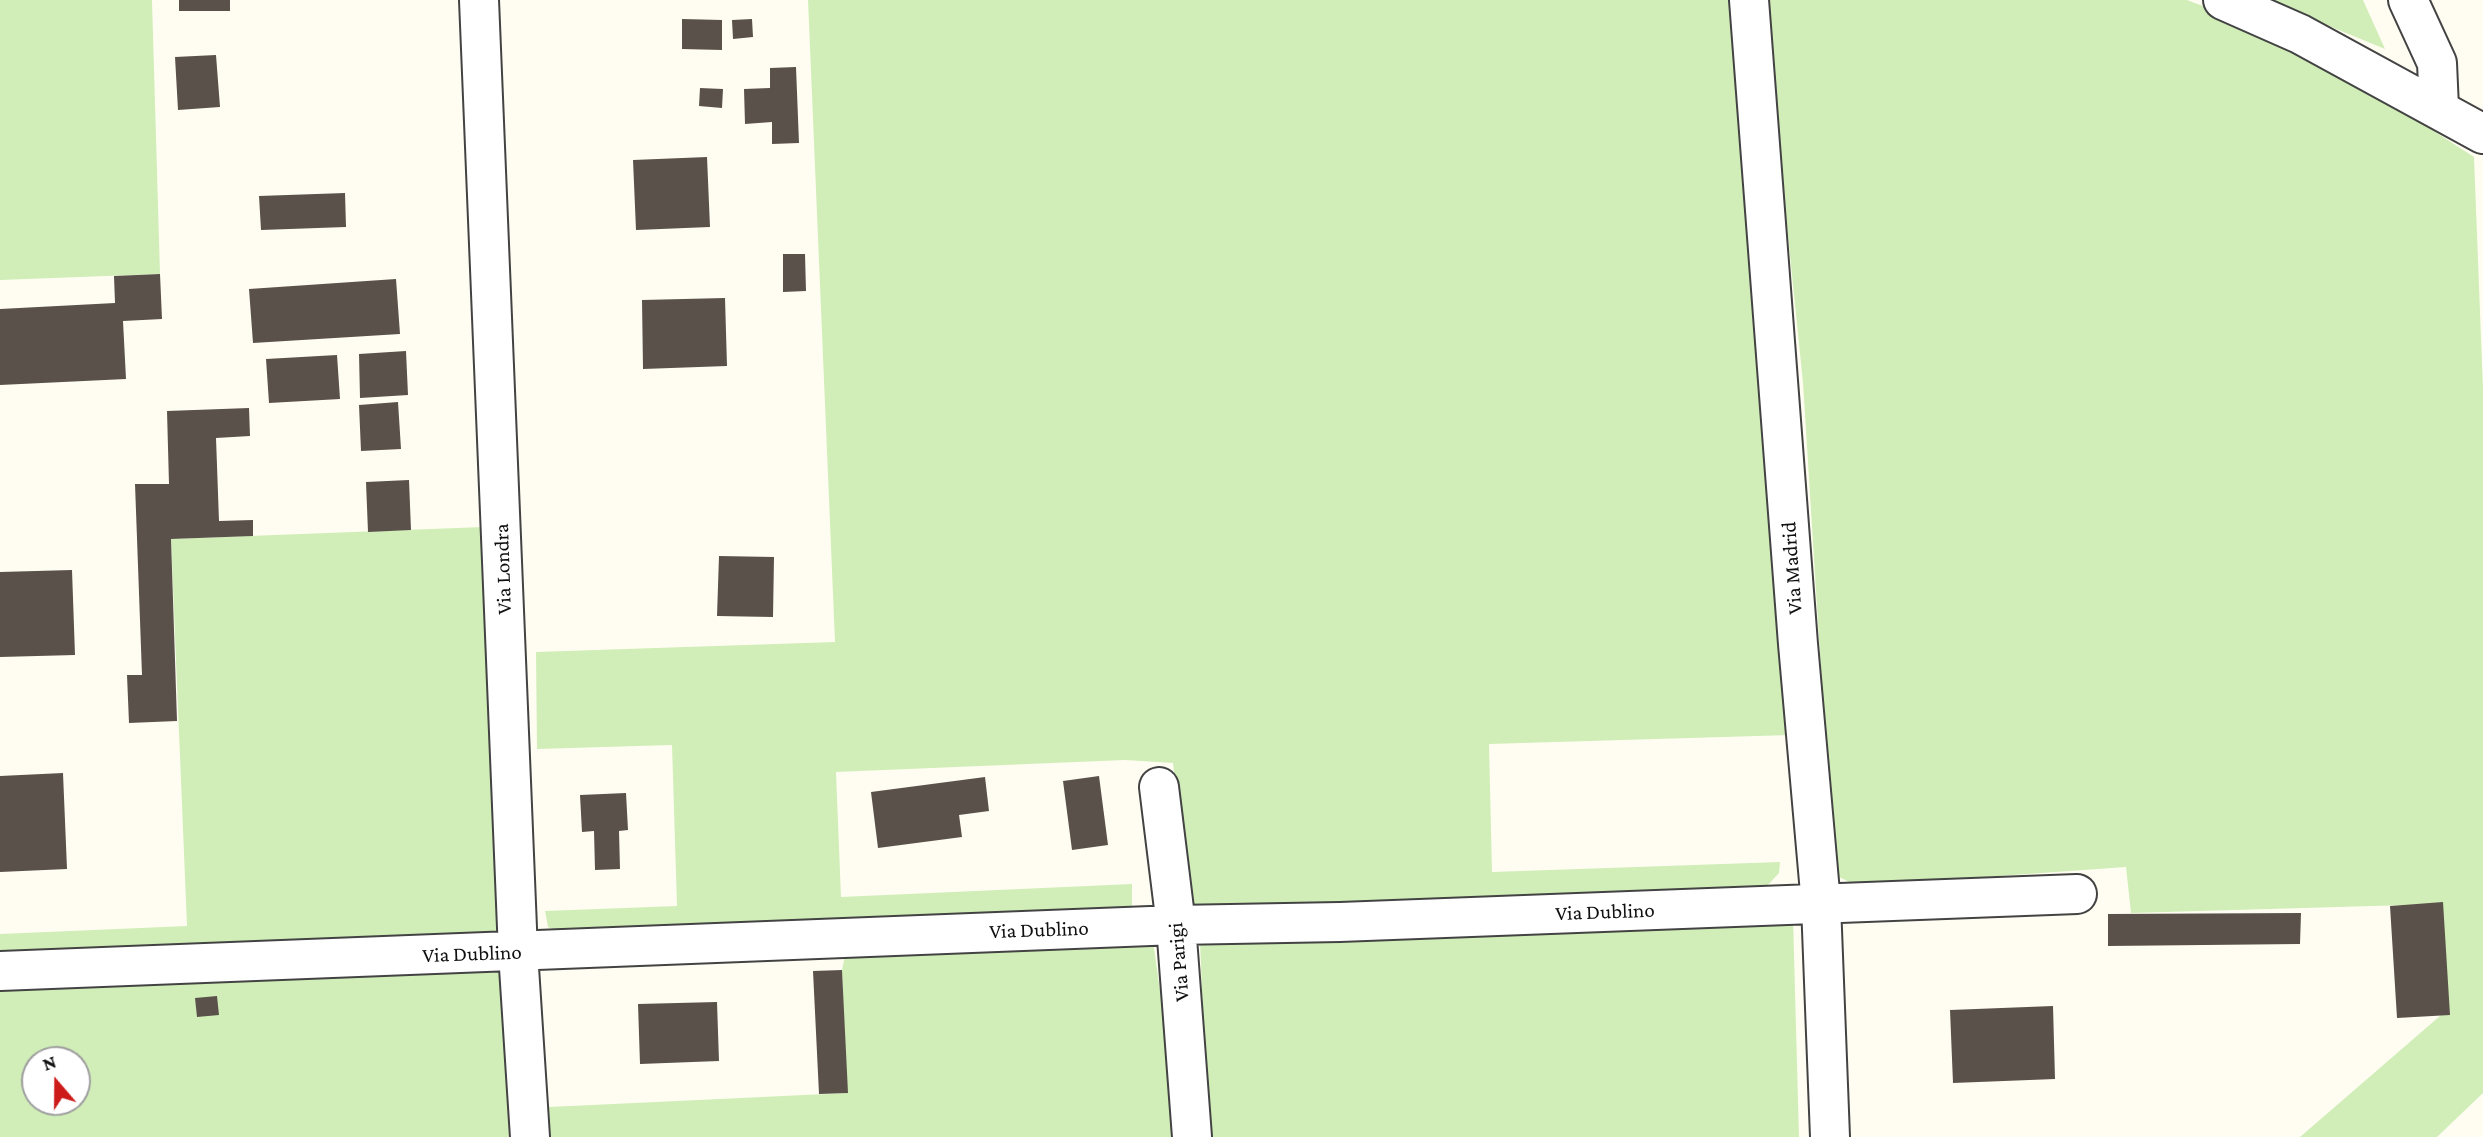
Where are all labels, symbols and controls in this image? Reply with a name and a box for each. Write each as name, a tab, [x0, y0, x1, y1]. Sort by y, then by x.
street label: Via Madrid	[1776, 521, 1808, 615]
street label: Via Londra	[489, 523, 517, 615]
street label: Via Dublino	[1555, 898, 1655, 926]
street label: Via Dublino	[989, 916, 1089, 944]
street label: Via Parigi	[1163, 921, 1195, 1003]
street label: Via Dublino	[422, 940, 522, 968]
north arrow	[21, 1046, 91, 1116]
text: N	[40, 1051, 59, 1075]

